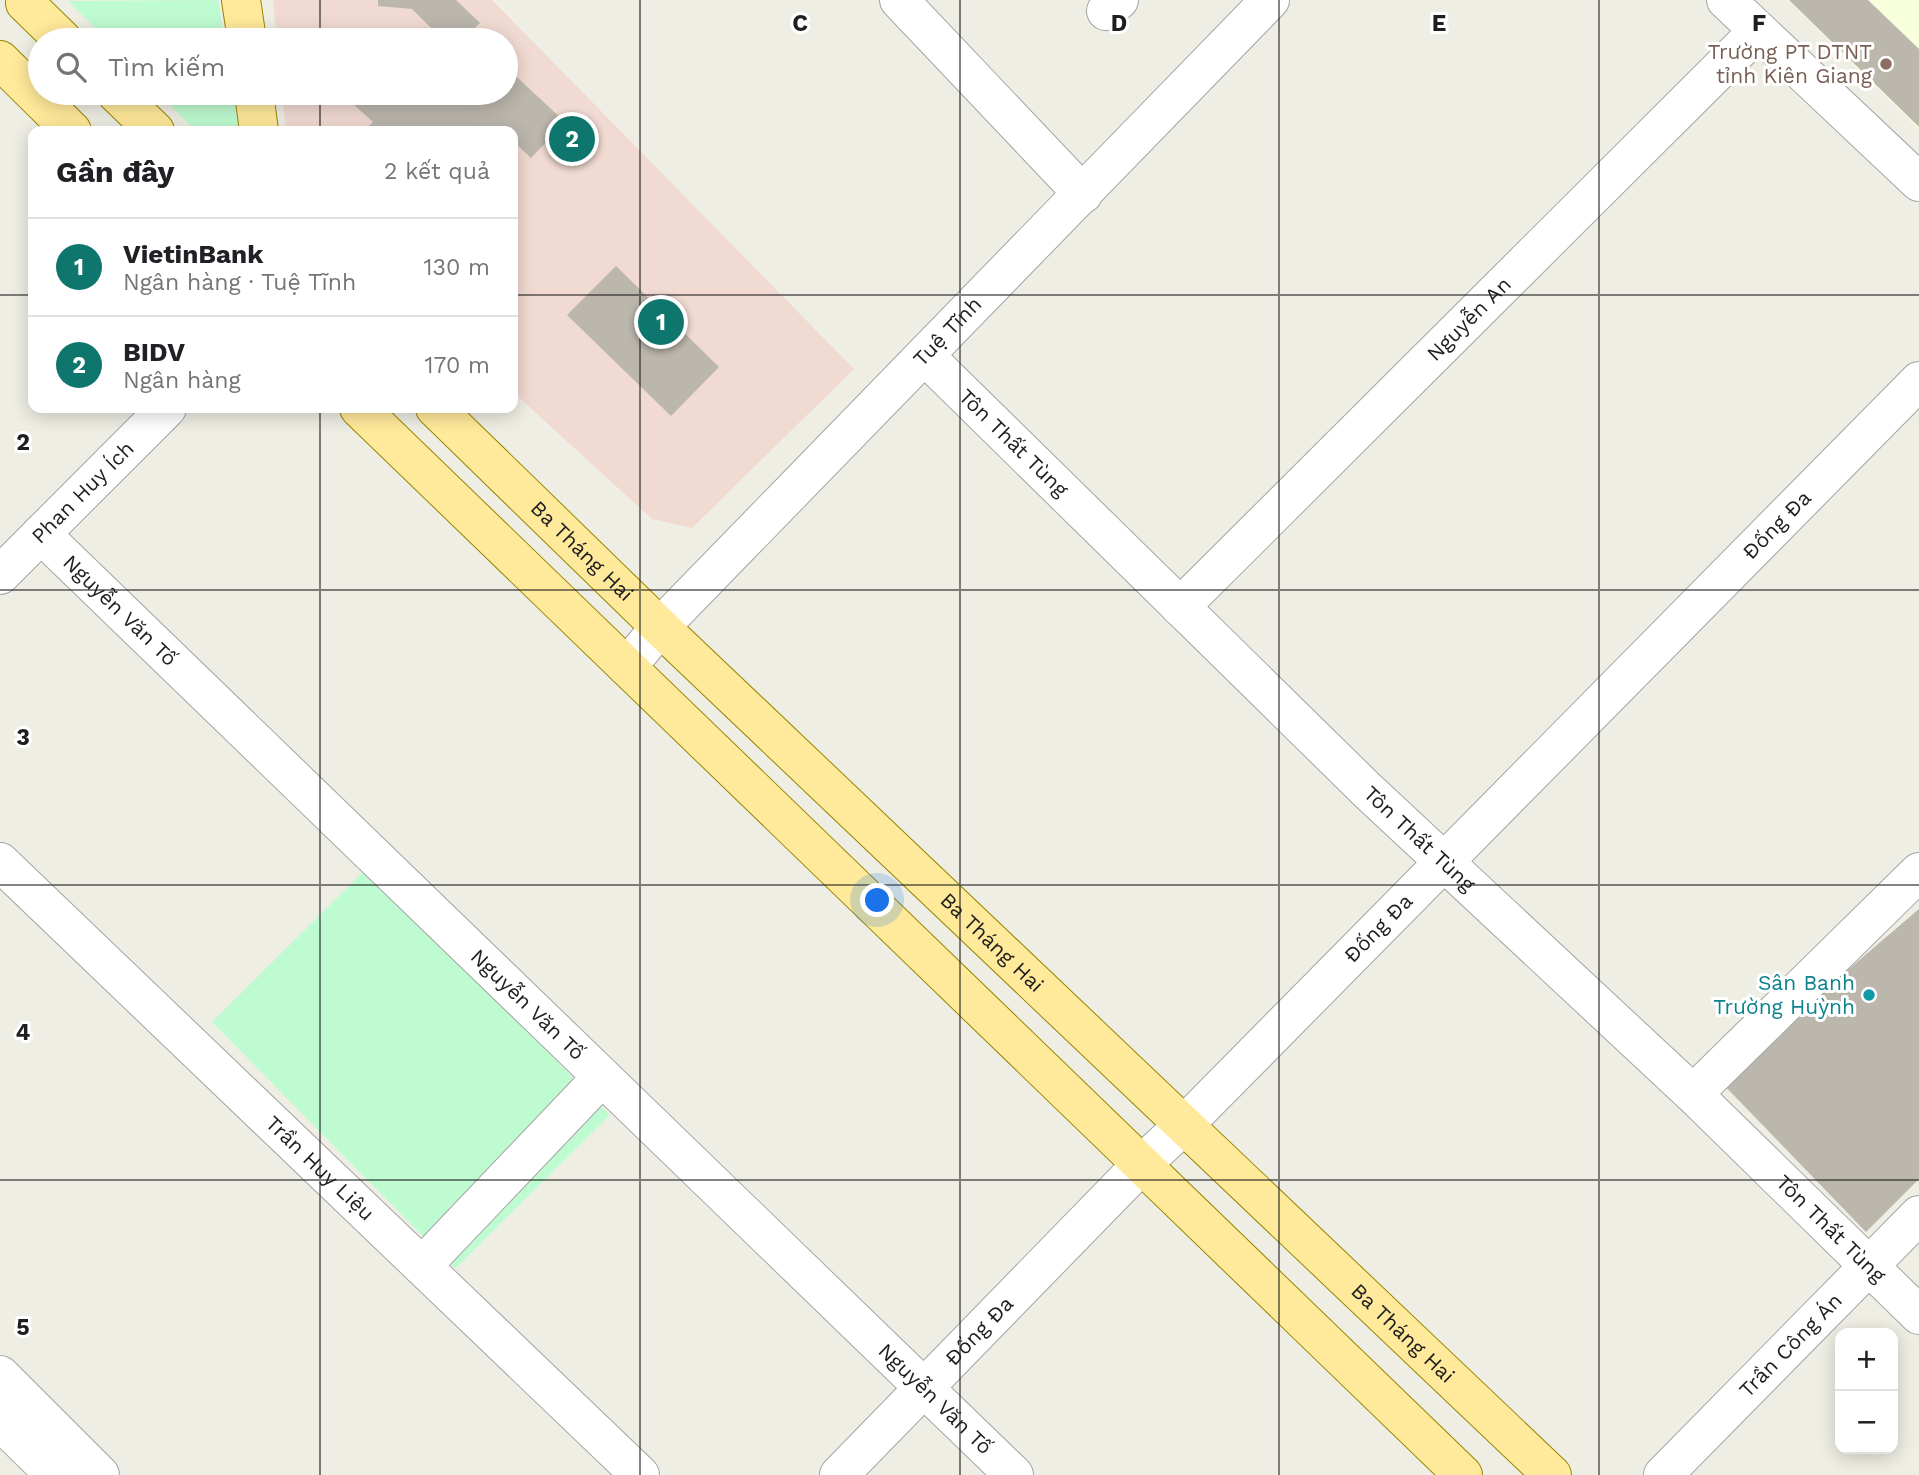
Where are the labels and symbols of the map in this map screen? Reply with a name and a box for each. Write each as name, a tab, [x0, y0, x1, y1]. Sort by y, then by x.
text: C	[792, 10, 808, 37]
text: D	[1111, 10, 1127, 37]
text: E	[1432, 10, 1446, 37]
text: F	[1752, 10, 1766, 37]
place label: Trường PT DTNT tỉnh Kiên Giang	[1708, 39, 1873, 88]
marker: Trường PT DTNT tỉnh Kiên Giang	[1878, 56, 1894, 72]
pin: 2	[549, 113, 595, 165]
street label: Nguyễn An	[1421, 271, 1516, 366]
street label: Tuệ Tĩnh	[908, 291, 986, 371]
pin: 1	[638, 296, 684, 348]
street label: Tôn Thất Tùng	[954, 383, 1074, 502]
text: 2	[16, 429, 30, 456]
street label: Phan Huy Ích	[26, 436, 139, 548]
street label: Đống Đa	[1737, 485, 1816, 564]
street label: Ba Tháng Hai	[526, 495, 639, 606]
street label: Nguyễn Văn Tố	[58, 549, 183, 671]
text: 3	[16, 724, 30, 751]
street label: Tôn Thất Tùng	[1359, 780, 1481, 897]
your location	[860, 883, 894, 917]
street label: Ba Tháng Hai	[935, 887, 1049, 997]
street label: Đống Đa	[1339, 888, 1417, 968]
street label: Nguyễn Văn Tố	[466, 944, 590, 1065]
place label: Sân Banh Trường Huỳnh	[1713, 970, 1855, 1019]
marker: Sân Banh Trường Huỳnh	[1861, 987, 1877, 1003]
text: 4	[16, 1019, 31, 1046]
street label: Trần Huy Liệu	[261, 1110, 380, 1226]
street label: Tôn Thất Tùng	[1771, 1169, 1892, 1288]
street label: Ba Tháng Hai	[1346, 1278, 1460, 1388]
street label: Trần Công Án	[1734, 1288, 1847, 1402]
street label: Đống Đa	[940, 1291, 1018, 1371]
text: 5	[16, 1314, 30, 1341]
street label: Nguyễn Văn Tố	[873, 1338, 998, 1459]

